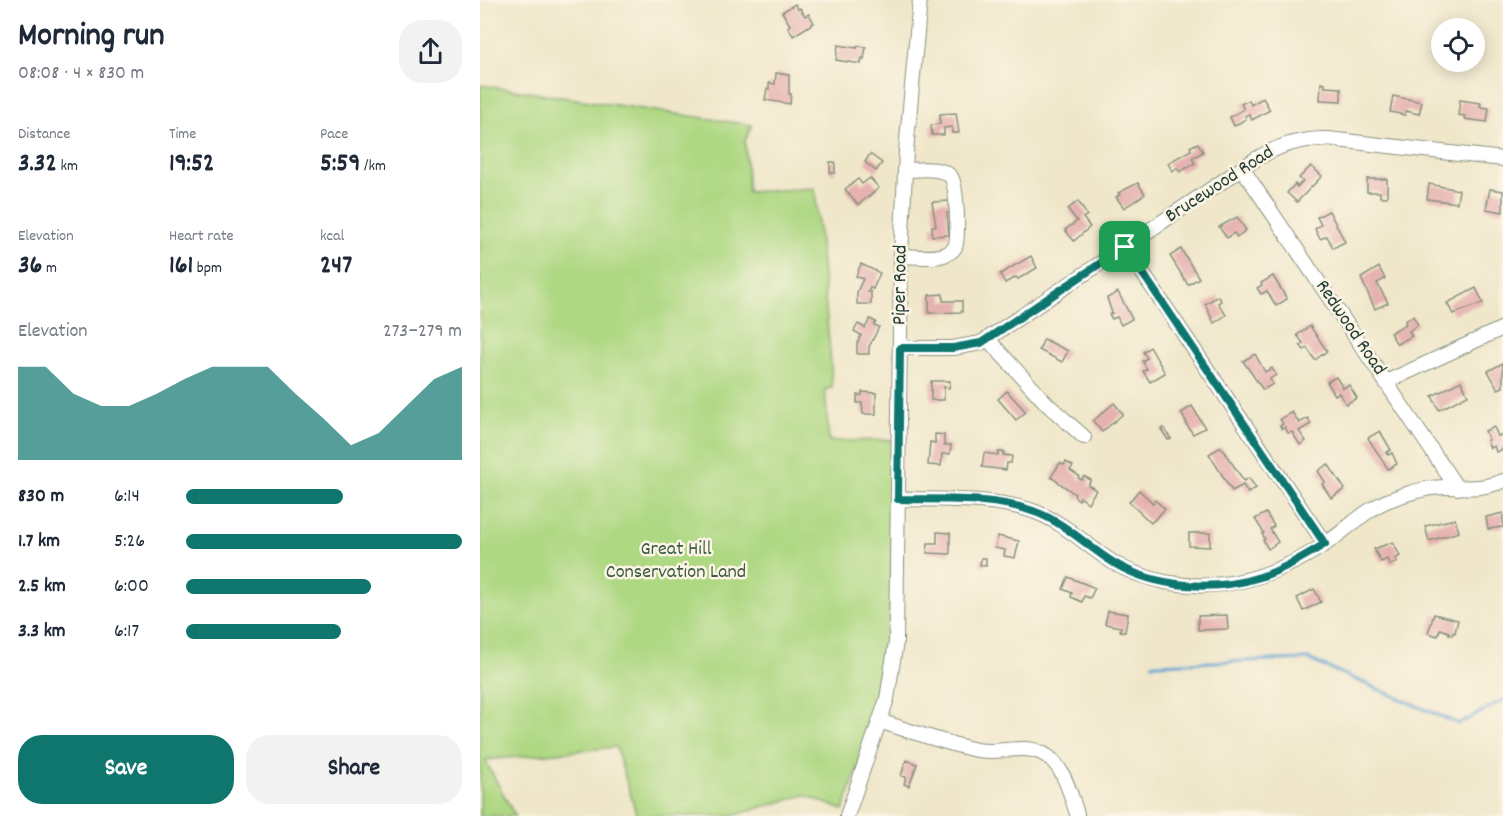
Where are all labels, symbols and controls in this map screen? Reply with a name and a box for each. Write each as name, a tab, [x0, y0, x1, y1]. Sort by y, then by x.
text: Morning run	[18, 14, 165, 61]
map controls	[1431, 18, 1485, 72]
button: locate	[1431, 18, 1485, 72]
button: share	[399, 20, 462, 83]
text: 08:08 · 4 × 830 m	[18, 60, 144, 88]
text: Distance	[18, 123, 70, 146]
text: Time	[169, 123, 196, 146]
text: Pace	[320, 123, 348, 146]
street label: Brucewood Road	[1160, 139, 1280, 231]
text: 3.32	[18, 146, 57, 183]
text: 19:52	[169, 146, 214, 183]
text: 5:59	[320, 146, 360, 183]
text: km	[57, 155, 78, 178]
text: /km	[360, 155, 386, 178]
pin	[1099, 221, 1150, 272]
text: Elevation	[18, 225, 74, 248]
text: Heart rate	[169, 225, 234, 248]
text: kcal	[320, 225, 344, 248]
icon: arrive	[1108, 230, 1141, 263]
street label: Piper Road	[886, 245, 916, 325]
text: 36	[18, 248, 42, 285]
text: 161	[169, 248, 193, 285]
text: 247	[320, 248, 352, 285]
text: m	[42, 257, 57, 280]
text: bpm	[193, 257, 222, 280]
street label: Redwood Road	[1308, 275, 1392, 381]
text: Elevation	[18, 318, 88, 346]
text: 273–279 m	[383, 318, 462, 346]
text: 830 m	[18, 483, 64, 511]
text: 6:14	[114, 483, 140, 511]
text: 1.7 km	[18, 528, 60, 556]
text: 5:26	[114, 528, 145, 556]
park label: Great Hill Conservation Land	[606, 536, 746, 587]
text: 2.5 km	[18, 573, 66, 601]
text: 6:00	[114, 573, 149, 601]
text: 3.3 km	[18, 618, 66, 646]
text: 6:17	[114, 618, 139, 646]
button: Save	[18, 735, 234, 804]
button: Share	[246, 735, 462, 804]

